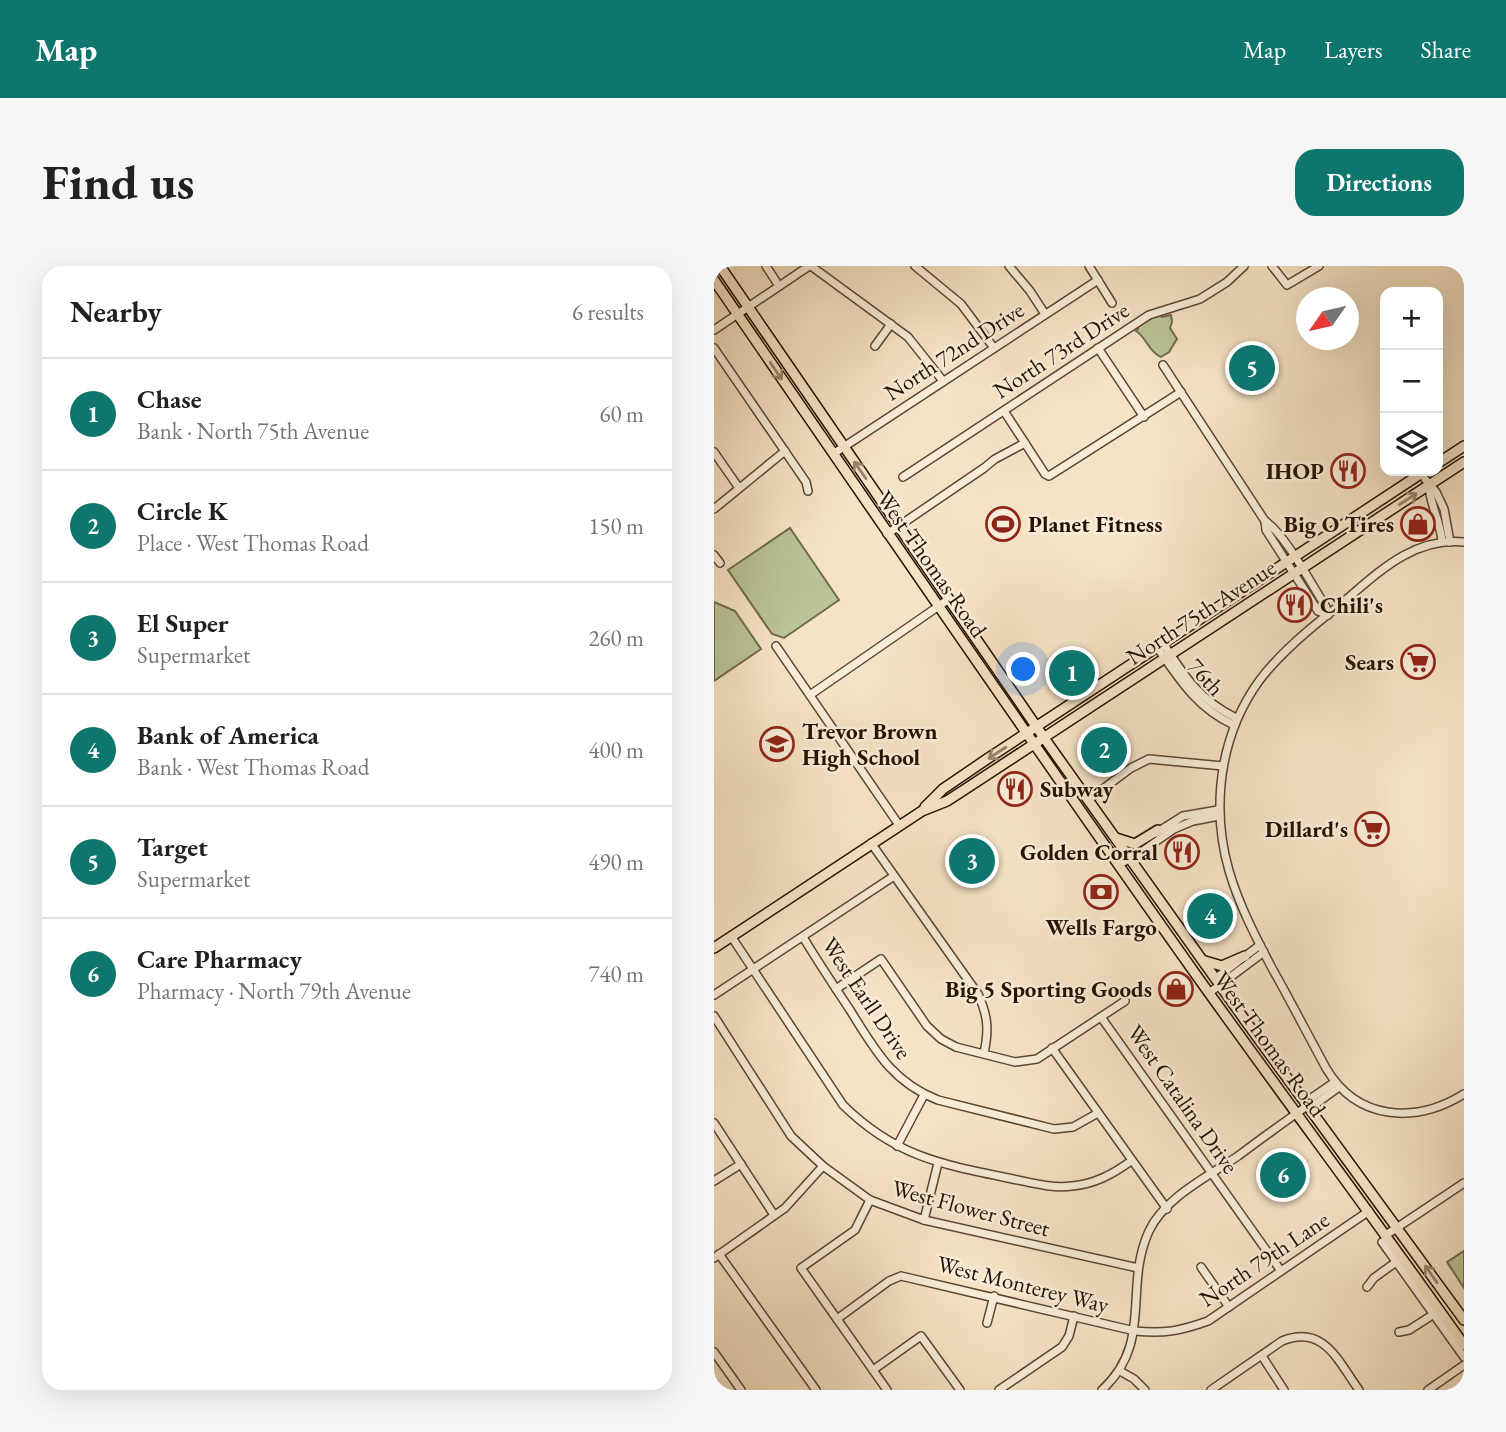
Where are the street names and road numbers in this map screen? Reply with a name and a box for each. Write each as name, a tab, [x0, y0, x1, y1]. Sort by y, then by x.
street label: North 72nd Drive	[879, 295, 1030, 407]
street label: North 73rd Drive	[987, 295, 1135, 405]
street label: West Thomas Road	[870, 485, 994, 644]
street label: North 75th Avenue	[1120, 552, 1282, 672]
street label: 76th	[1181, 652, 1231, 702]
street label: West Earll Drive	[815, 931, 919, 1065]
street label: West Thomas Road	[1207, 965, 1333, 1123]
street label: West Catalina Drive	[1120, 1019, 1246, 1179]
street label: West Flower Street	[889, 1173, 1054, 1244]
street label: North 79th Lane	[1193, 1204, 1335, 1313]
street label: West Monterey Way	[934, 1248, 1113, 1320]

